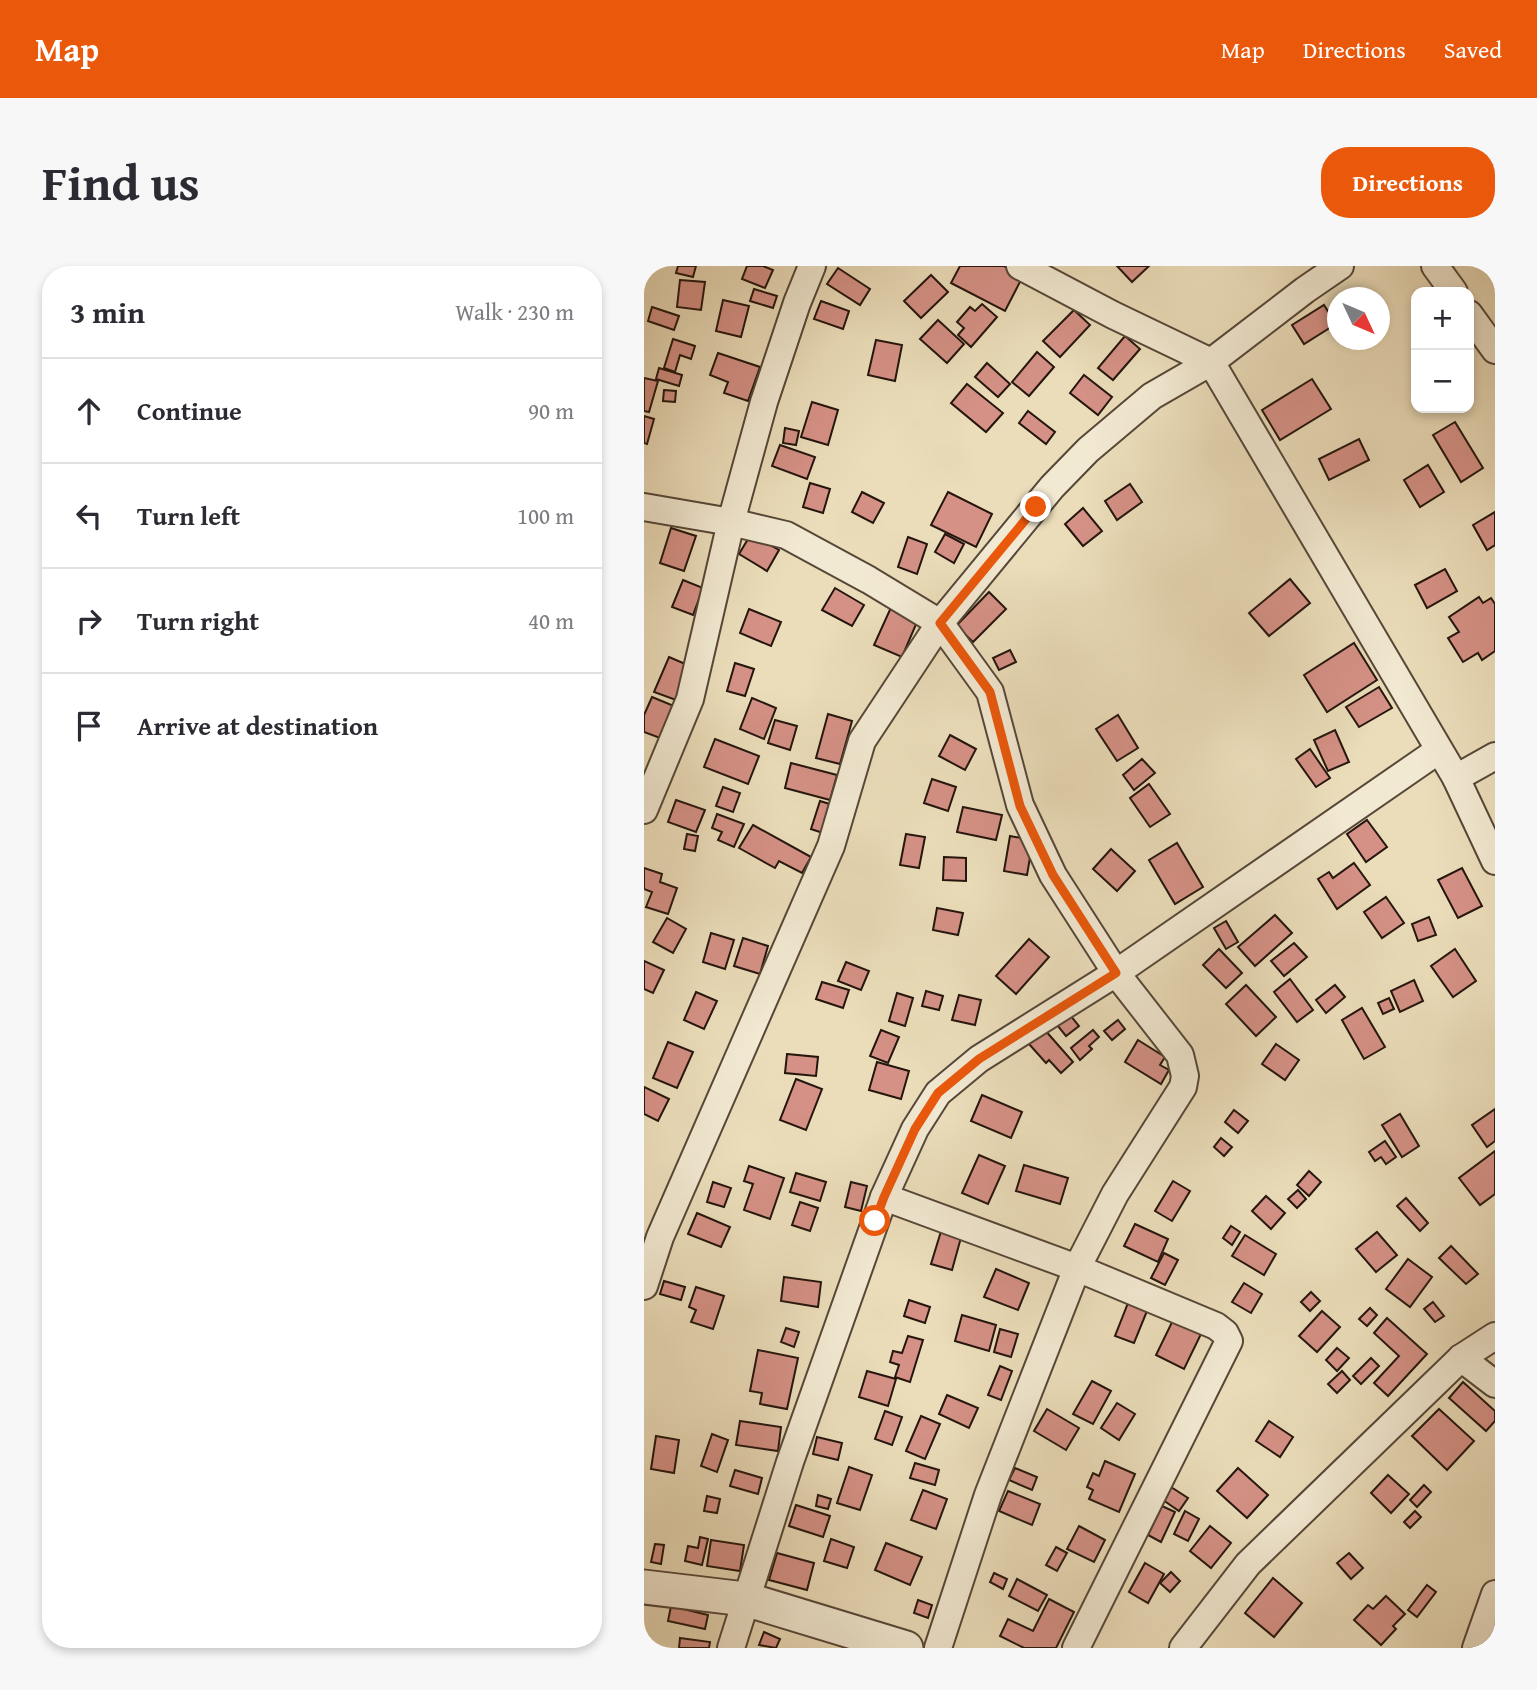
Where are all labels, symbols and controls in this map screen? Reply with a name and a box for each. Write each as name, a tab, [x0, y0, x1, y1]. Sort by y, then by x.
text: Map	[35, 25, 99, 73]
text: Map	[1221, 32, 1265, 67]
text: Directions	[1303, 32, 1406, 67]
text: Saved	[1444, 32, 1502, 67]
text: Find us	[42, 146, 200, 218]
button: Directions	[1321, 147, 1495, 218]
north arrow	[1327, 287, 1390, 350]
map controls	[1411, 287, 1474, 413]
button: +	[1411, 287, 1474, 350]
text: 3 min	[70, 290, 145, 334]
text: Walk · 230 m	[455, 295, 574, 328]
button: −	[1411, 350, 1474, 413]
text: Continue	[137, 391, 242, 430]
icon: ahead	[70, 392, 108, 430]
text: 90 m	[528, 394, 574, 427]
route end	[1020, 491, 1051, 522]
text: Turn left	[137, 496, 240, 535]
icon: left	[70, 497, 108, 535]
text: 100 m	[517, 499, 574, 532]
text: Turn right	[137, 601, 259, 640]
icon: right	[70, 602, 108, 640]
text: 40 m	[528, 604, 574, 637]
text: Arrive at destination	[137, 706, 378, 745]
icon: arrive	[70, 707, 108, 745]
route start	[859, 1205, 890, 1236]

